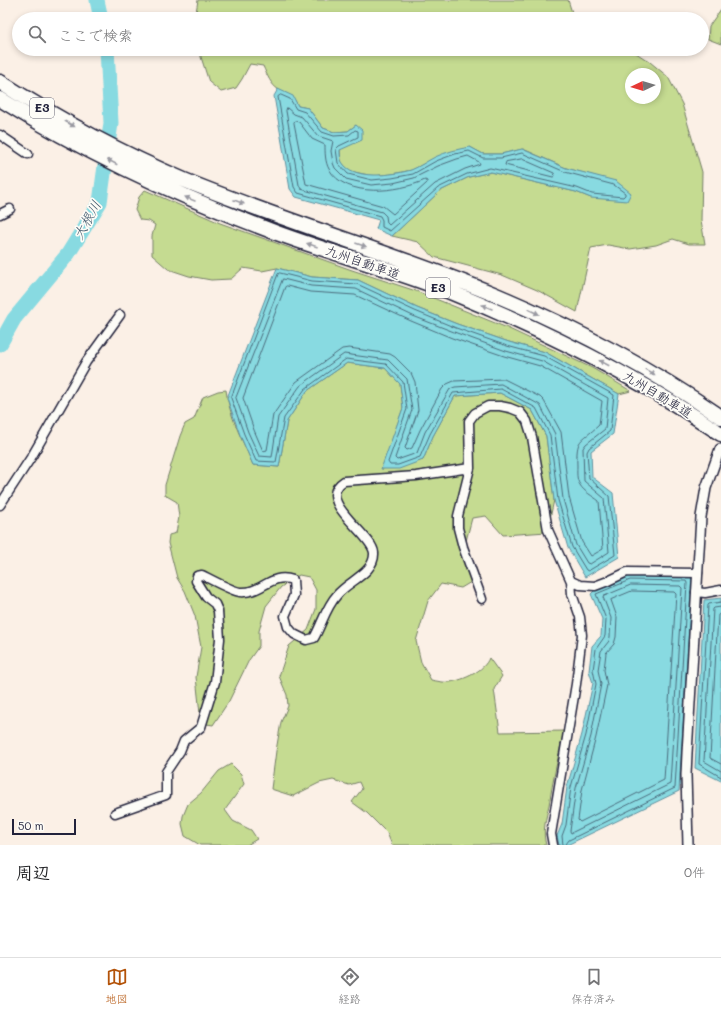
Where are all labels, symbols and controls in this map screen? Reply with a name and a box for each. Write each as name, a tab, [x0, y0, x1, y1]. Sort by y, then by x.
search box	[12, 12, 709, 56]
icon: search	[26, 23, 48, 45]
text: ここで検索	[58, 25, 133, 45]
north arrow	[625, 68, 661, 104]
road number: E3	[30, 98, 54, 118]
one-way arrow	[64, 120, 75, 127]
one-way arrow	[106, 159, 117, 165]
one-way arrow	[184, 195, 196, 201]
water label: 大根川	[68, 197, 105, 243]
one-way arrow	[233, 199, 245, 205]
street label: 九州自動車道	[324, 241, 403, 282]
one-way arrow	[305, 242, 317, 248]
one-way arrow	[355, 243, 367, 249]
road number: E3	[426, 278, 450, 298]
one-way arrow	[480, 304, 492, 310]
one-way arrow	[529, 310, 541, 316]
one-way arrow	[598, 360, 610, 366]
street label: 九州自動車道	[620, 366, 696, 421]
one-way arrow	[644, 369, 655, 376]
scale bar	[12, 817, 76, 836]
text: 50 m	[18, 818, 44, 833]
text: 周辺	[16, 861, 50, 883]
text: 0件	[684, 863, 705, 880]
tab: 地図	[106, 966, 128, 1006]
tab: 経路	[339, 966, 361, 1006]
tab: 保存済み	[572, 966, 616, 1006]

